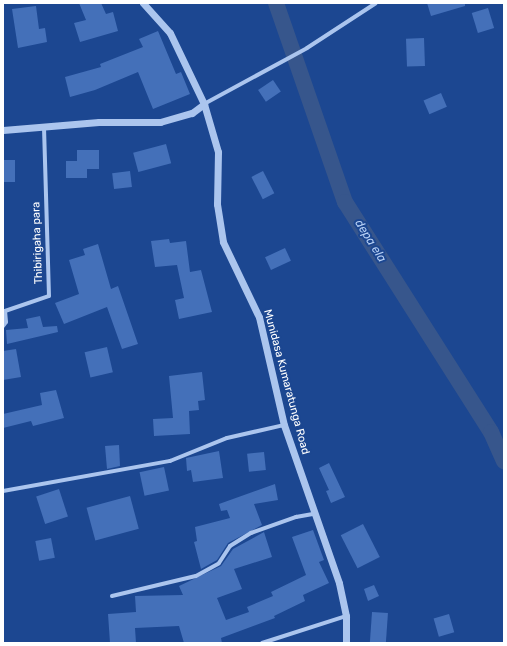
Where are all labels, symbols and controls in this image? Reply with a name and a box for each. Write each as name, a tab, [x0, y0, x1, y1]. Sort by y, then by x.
street label: Thibirigaha para	[30, 202, 46, 284]
water label: depa ela	[351, 217, 389, 265]
street label: Munidasa Kumaratunga Road	[260, 308, 312, 456]

